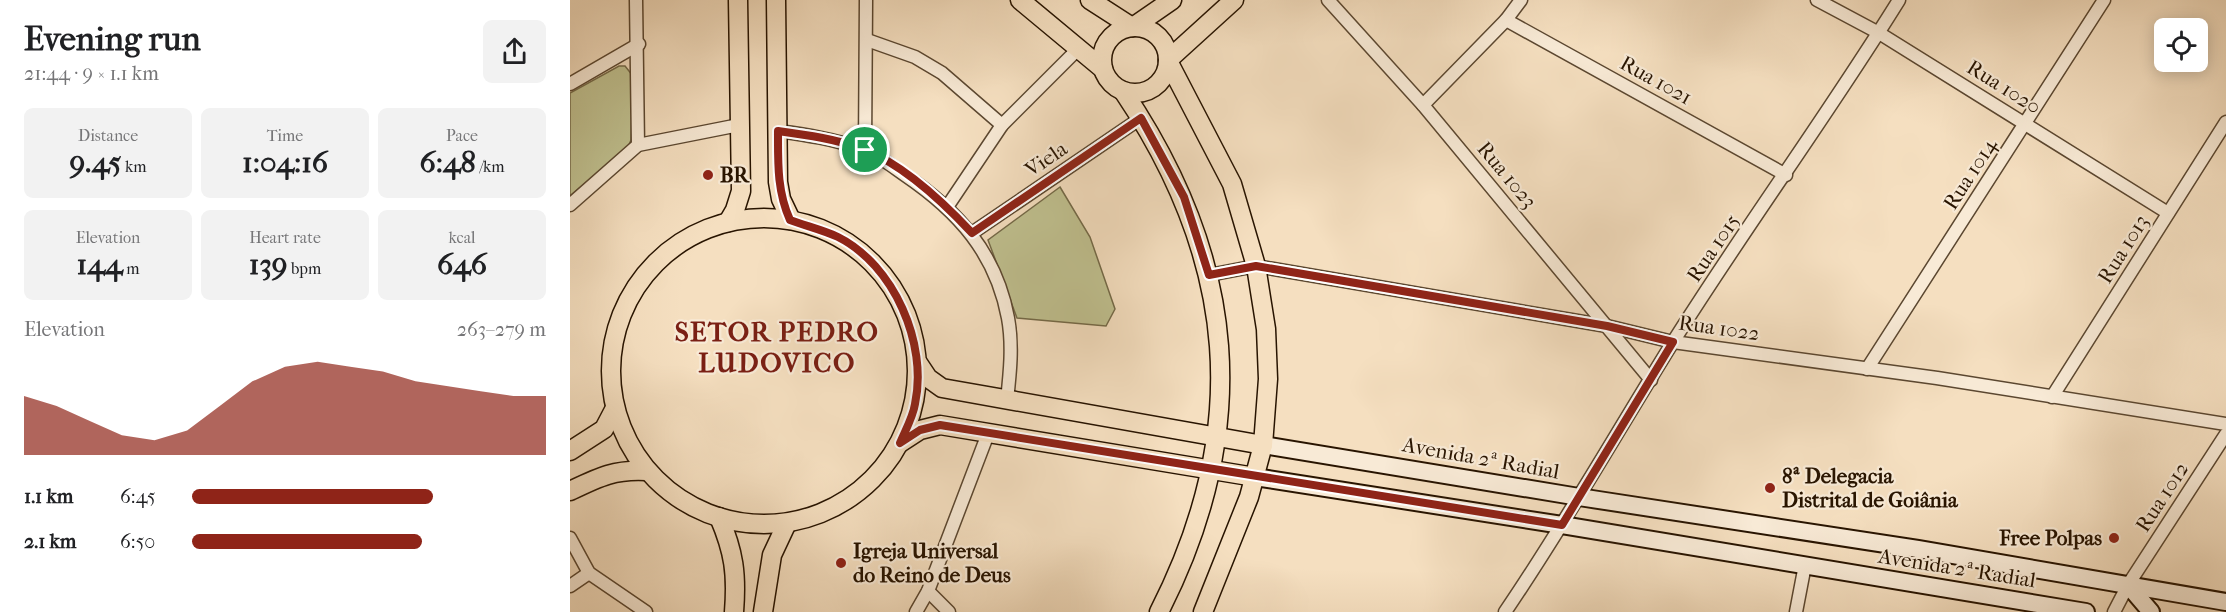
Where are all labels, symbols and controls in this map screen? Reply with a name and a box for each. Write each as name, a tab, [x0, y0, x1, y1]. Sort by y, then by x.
map controls	[2154, 18, 2208, 72]
button: locate	[2154, 18, 2208, 72]
text: Evening run	[24, 20, 201, 59]
button: share	[483, 20, 546, 83]
street label: Rua 1021	[1616, 51, 1696, 109]
street label: Rua 1020	[1963, 55, 2045, 119]
text: 21:44 · 9 × 1.1 km	[24, 62, 159, 85]
pin	[839, 124, 890, 175]
text: Distance	[78, 126, 138, 145]
text: Time	[267, 126, 303, 145]
text: Pace	[446, 126, 478, 145]
icon: arrive	[848, 133, 881, 166]
street label: Rua 1014	[1938, 134, 2002, 214]
street label: Viela	[1020, 136, 1072, 182]
street label: Rua 1023	[1472, 137, 1542, 213]
text: 9.45	[69, 145, 122, 180]
text: 1:04:16	[242, 145, 328, 180]
text: 6:48	[419, 145, 476, 180]
text: km	[122, 157, 147, 176]
text: /km	[476, 157, 505, 176]
place label: BR	[720, 163, 751, 187]
marker: BR	[701, 168, 715, 182]
street label: Rua 1015	[1682, 210, 1744, 286]
street label: Rua 1013	[2093, 210, 2153, 288]
text: Elevation	[76, 228, 140, 247]
text: Heart rate	[249, 228, 321, 247]
text: kcal	[449, 228, 475, 247]
text: 144	[76, 247, 123, 282]
text: 139	[249, 247, 288, 282]
text: 646	[437, 247, 487, 282]
text: m	[123, 259, 140, 278]
text: bpm	[288, 259, 321, 278]
street label: Rua 1022	[1677, 310, 1761, 346]
district label: SETOR PEDRO LUDOVICO	[675, 316, 879, 379]
text: Elevation	[24, 318, 105, 341]
text: 263–279 m	[457, 318, 546, 341]
street label: Avenida 2ª Radial	[1400, 432, 1562, 484]
street label: Rua 1012	[2131, 458, 2193, 536]
place label: 8ª Delegacia Distrital de Goiânia	[1782, 464, 1959, 512]
marker: 8ª Delegacia Distrital de Goiânia	[1763, 481, 1777, 495]
text: 1.1 km	[24, 485, 73, 508]
text: 6:45	[120, 485, 156, 508]
place label: Free Polpas	[1998, 526, 2102, 550]
text: 2.1 km	[24, 530, 77, 553]
text: 6:50	[120, 530, 155, 553]
marker: Free Polpas	[2107, 531, 2121, 545]
place label: Igreja Universal do Reino de Deus	[853, 539, 1011, 587]
street label: Avenida 2ª Radial	[1876, 544, 2038, 592]
marker: Igreja Universal do Reino de Deus	[834, 556, 848, 570]

